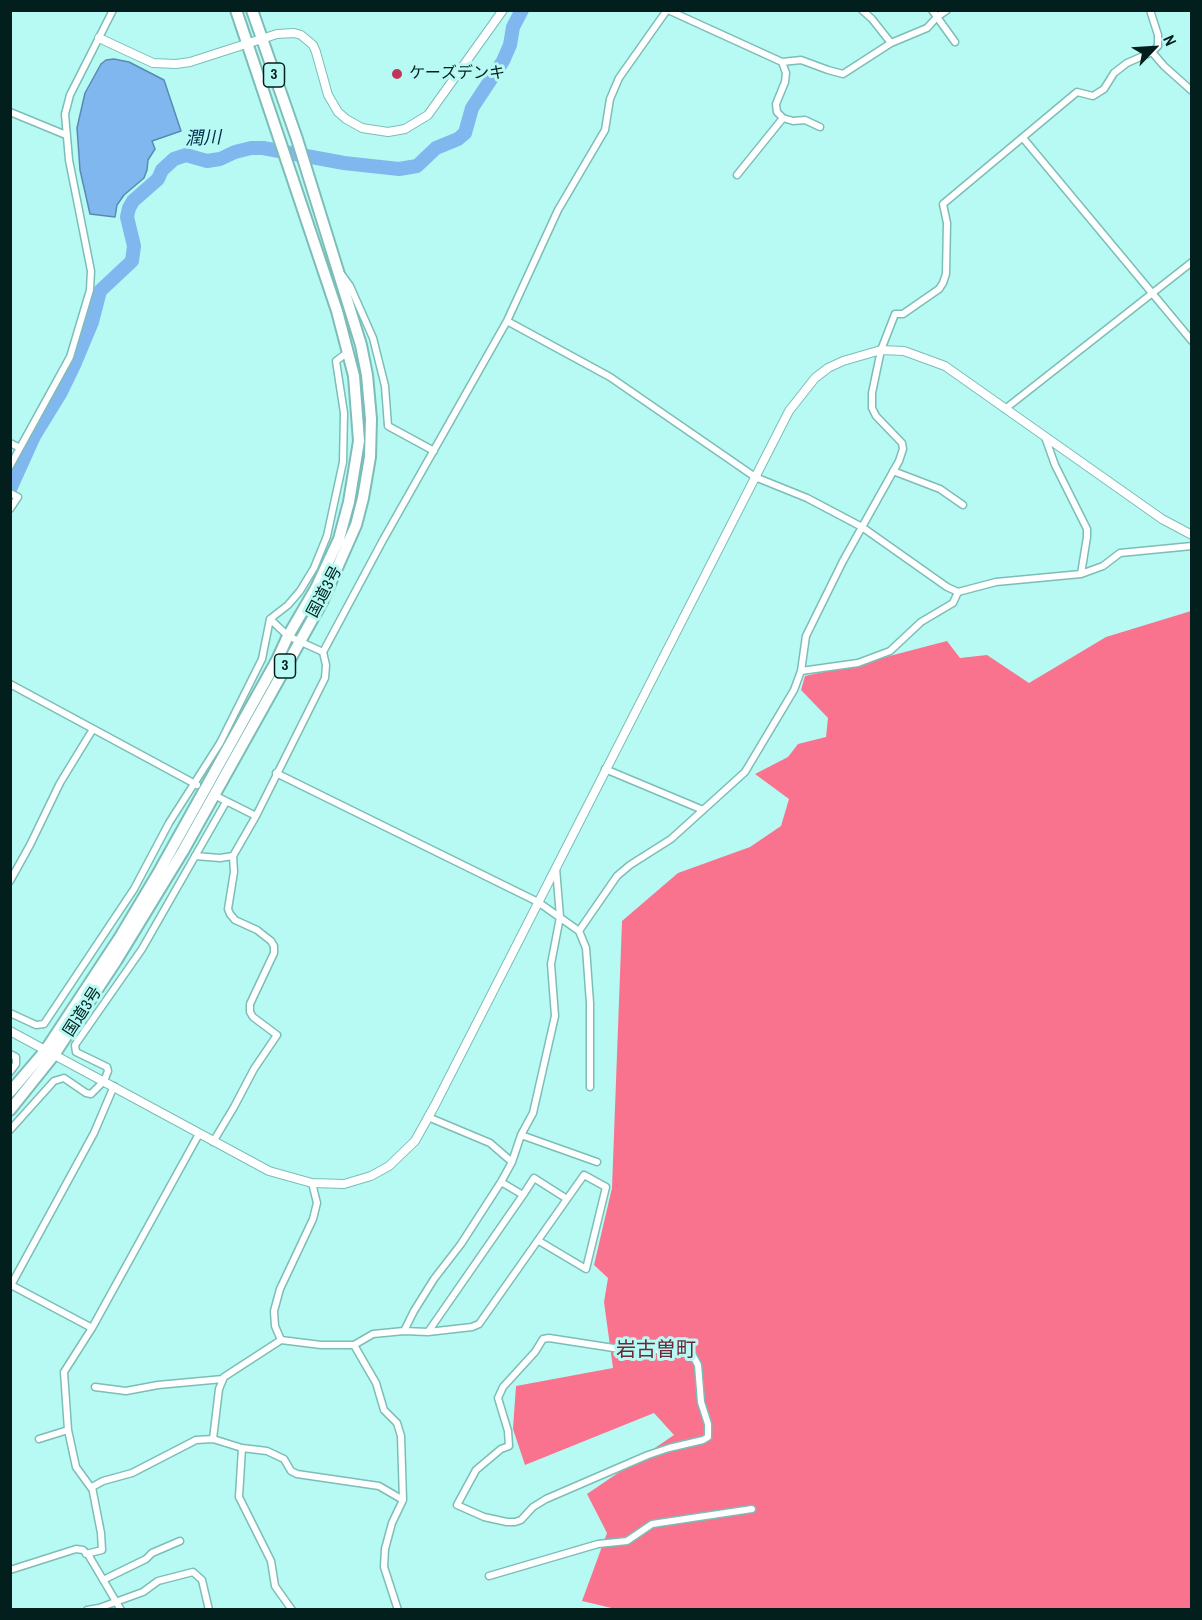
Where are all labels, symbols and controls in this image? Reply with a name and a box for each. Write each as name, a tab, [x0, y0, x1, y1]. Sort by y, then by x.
north arrow	[1124, 18, 1184, 78]
text: N	[1158, 31, 1182, 49]
road number: 3	[264, 63, 284, 87]
place label: ケーズデンキ	[409, 64, 505, 84]
marker: ケーズデンキ	[390, 67, 404, 81]
water label: 潤川	[185, 128, 221, 150]
street label: 国道3号	[304, 563, 346, 621]
road number: 3	[274, 654, 296, 678]
street label: 国道3号	[60, 984, 106, 1040]
district label: 岩古曽町	[616, 1339, 696, 1363]

